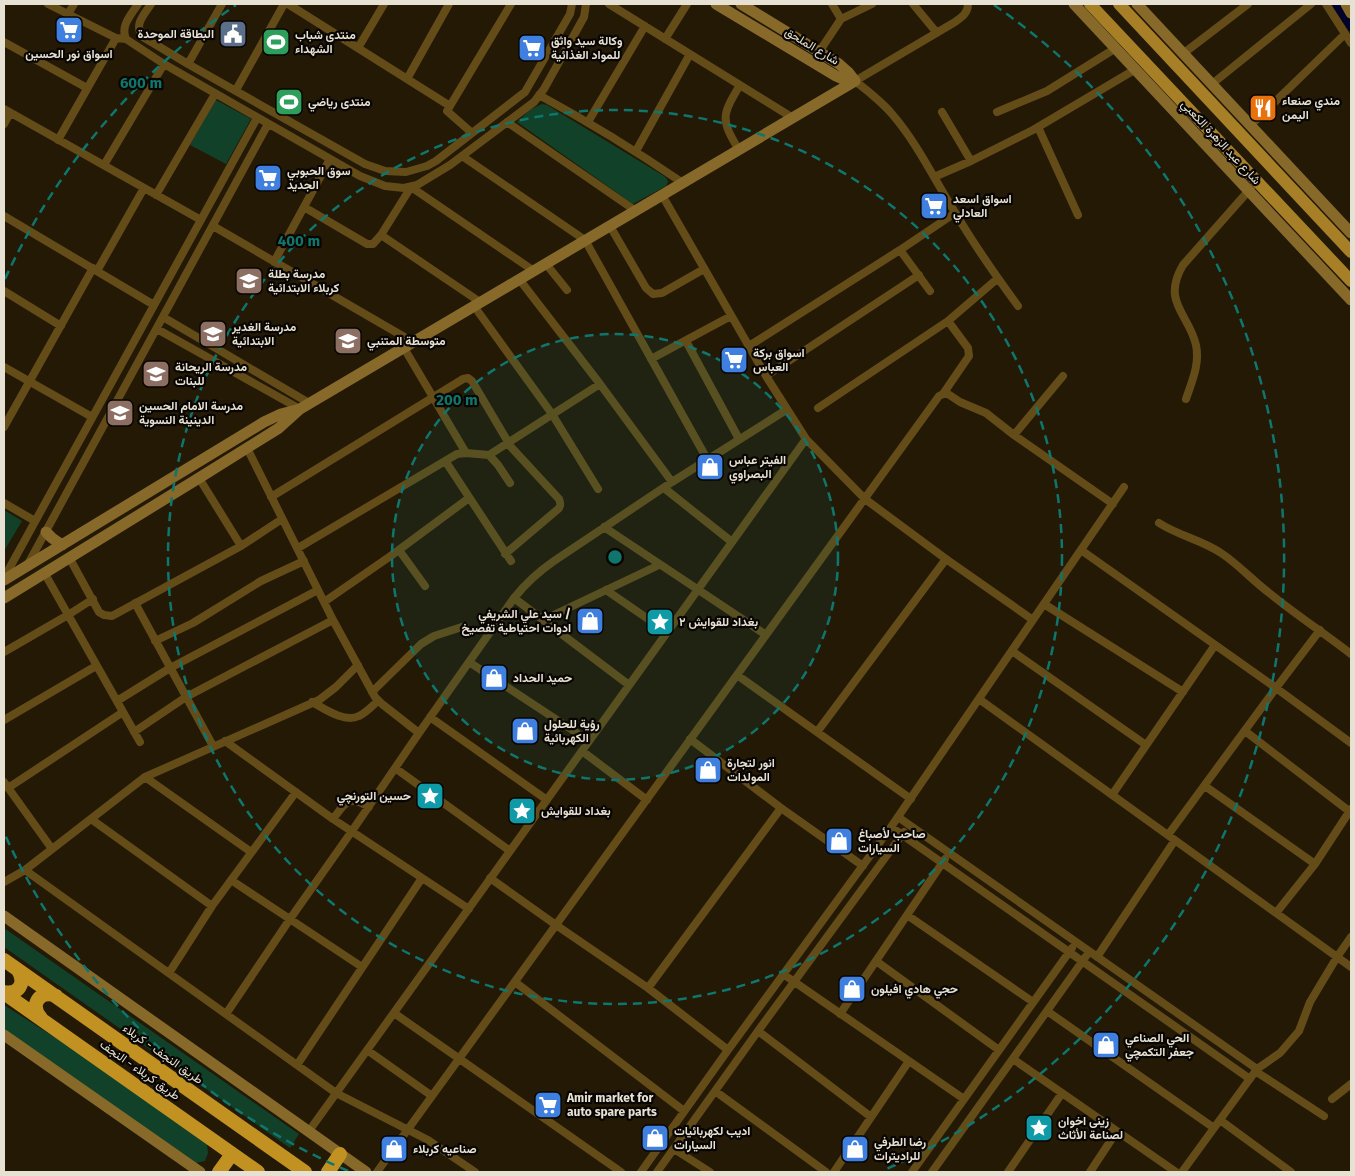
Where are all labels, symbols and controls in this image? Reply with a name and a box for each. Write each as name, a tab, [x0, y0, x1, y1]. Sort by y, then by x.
supermarket icon: اسواق نور الحسين	[54, 15, 84, 45]
public building icon: البطاقة الموحدة	[218, 19, 248, 49]
street label: شارع الملحق	[781, 24, 842, 69]
place label: البطاقة الموحدة	[137, 27, 214, 42]
sports icon: منتدى شباب الشهداء	[261, 27, 291, 57]
place label: منتدى شباب الشهداء	[295, 28, 356, 57]
supermarket icon: وكالة سيد واثق للمواد الغذائية	[517, 33, 547, 63]
place label: وكالة سيد واثق للمواد الغذائية	[551, 34, 623, 63]
place label: اسواق نور الحسين	[25, 47, 113, 62]
text: 600 m	[120, 74, 162, 92]
sports icon: منتدى رياضي	[274, 87, 304, 117]
restaurant icon: مندي صنعاء اليمن	[1248, 93, 1278, 123]
place label: مندي صنعاء اليمن	[1282, 94, 1341, 122]
place label: منتدى رياضي	[308, 95, 371, 112]
street label: شارع عبد الزهرة الكعبي	[1176, 97, 1264, 189]
supermarket icon: سوق الحبوبي الجديد	[253, 163, 283, 193]
place label: سوق الحبوبي الجديد	[287, 164, 351, 192]
supermarket icon: اسواق اسعد العادلي	[919, 191, 949, 221]
place label: اسواق اسعد العادلي	[953, 192, 1012, 223]
text: 400 m	[278, 232, 320, 250]
school or university icon: مدرسة بطلة كربلاء الابتدائية	[234, 266, 264, 296]
place label: مدرسة بطلة كربلاء الابتدائية	[268, 267, 340, 296]
school or university icon: مدرسة الغدير الابتدائية	[198, 319, 228, 349]
place label: مدرسة الغدير الابتدائية	[231, 320, 297, 348]
school or university icon: متوسطة المتنبي	[333, 326, 363, 356]
place label: متوسطة المتنبي	[367, 334, 446, 351]
supermarket icon: اسواق بركة العباس	[719, 345, 749, 375]
place label: اسواق بركة العباس	[753, 346, 805, 374]
school or university icon: مدرسة الريحانة للبنات	[141, 359, 171, 389]
place label: مدرسة الريحانة للبنات	[175, 360, 247, 388]
text: 200 m	[436, 391, 478, 409]
school or university icon: مدرسة الامام الحسين الدينينة النسوية	[105, 398, 135, 428]
place label: مدرسة الامام الحسين الدينينة النسوية	[139, 399, 244, 428]
shop icon: الفيتر عباس البصراوي	[695, 452, 725, 482]
place label: الفيتر عباس البصراوي	[729, 453, 786, 484]
centre of rings	[606, 548, 624, 566]
shop icon: سيد علي الشريفي / ادوات احتياطية تفصيخ	[575, 606, 605, 636]
place label: سيد علي الشريفي / ادوات احتياطية تفصيخ	[461, 607, 571, 636]
place icon: بغداد للقوايش ٢	[645, 607, 675, 637]
place label: بغداد للقوايش ٢	[679, 615, 758, 630]
shop icon: حميد الحداد	[479, 663, 509, 693]
place label: حميد الحداد	[513, 671, 572, 685]
shop icon: رؤية للحلول الكهربائية	[510, 716, 540, 746]
place label: رؤية للحلول الكهربائية	[544, 717, 600, 746]
shop icon: انور لتجارة المولدات	[693, 755, 723, 785]
place label: انور لتجارة المولدات	[727, 756, 775, 785]
place icon: حسين التورنچي	[415, 781, 445, 811]
place label: حسين التورنچي	[337, 789, 411, 806]
place icon: بغداد للقوايش	[507, 796, 537, 826]
place label: بغداد للقوايش	[541, 804, 611, 819]
shop icon: صاحب لأصباغ السيارات	[824, 826, 854, 856]
place label: صاحب لأصباغ السيارات	[858, 827, 926, 856]
shop icon: حجي هادي افيلون	[837, 974, 867, 1004]
place label: حجي هادي افيلون	[871, 982, 958, 999]
street label: طريق النجف - كربلاء	[120, 1021, 206, 1088]
shop icon: الحي الصناعي جعفر التكمچي	[1091, 1030, 1121, 1060]
place label: الحي الصناعي جعفر التكمچي	[1125, 1031, 1194, 1062]
street label: طريق كربلاء - النجف	[97, 1037, 183, 1104]
supermarket icon: Amir market for auto spare parts	[533, 1090, 563, 1120]
place label: Amir market for auto spare parts	[566, 1091, 657, 1119]
place icon: زيني اخوان لصناعة الأثاث	[1024, 1113, 1054, 1143]
place label: زيني اخوان لصناعة الأثاث	[1058, 1114, 1123, 1142]
shop icon: اديب لكهربائيات السيارات	[640, 1123, 670, 1153]
place label: اديب لكهربائيات السيارات	[674, 1124, 750, 1153]
shop icon: صناعيه كربلاء	[379, 1134, 409, 1164]
shop icon: رضا الطرفي للراديترات	[840, 1134, 870, 1164]
place label: رضا الطرفي للراديترات	[874, 1135, 926, 1164]
place label: صناعيه كربلاء	[413, 1142, 477, 1157]

